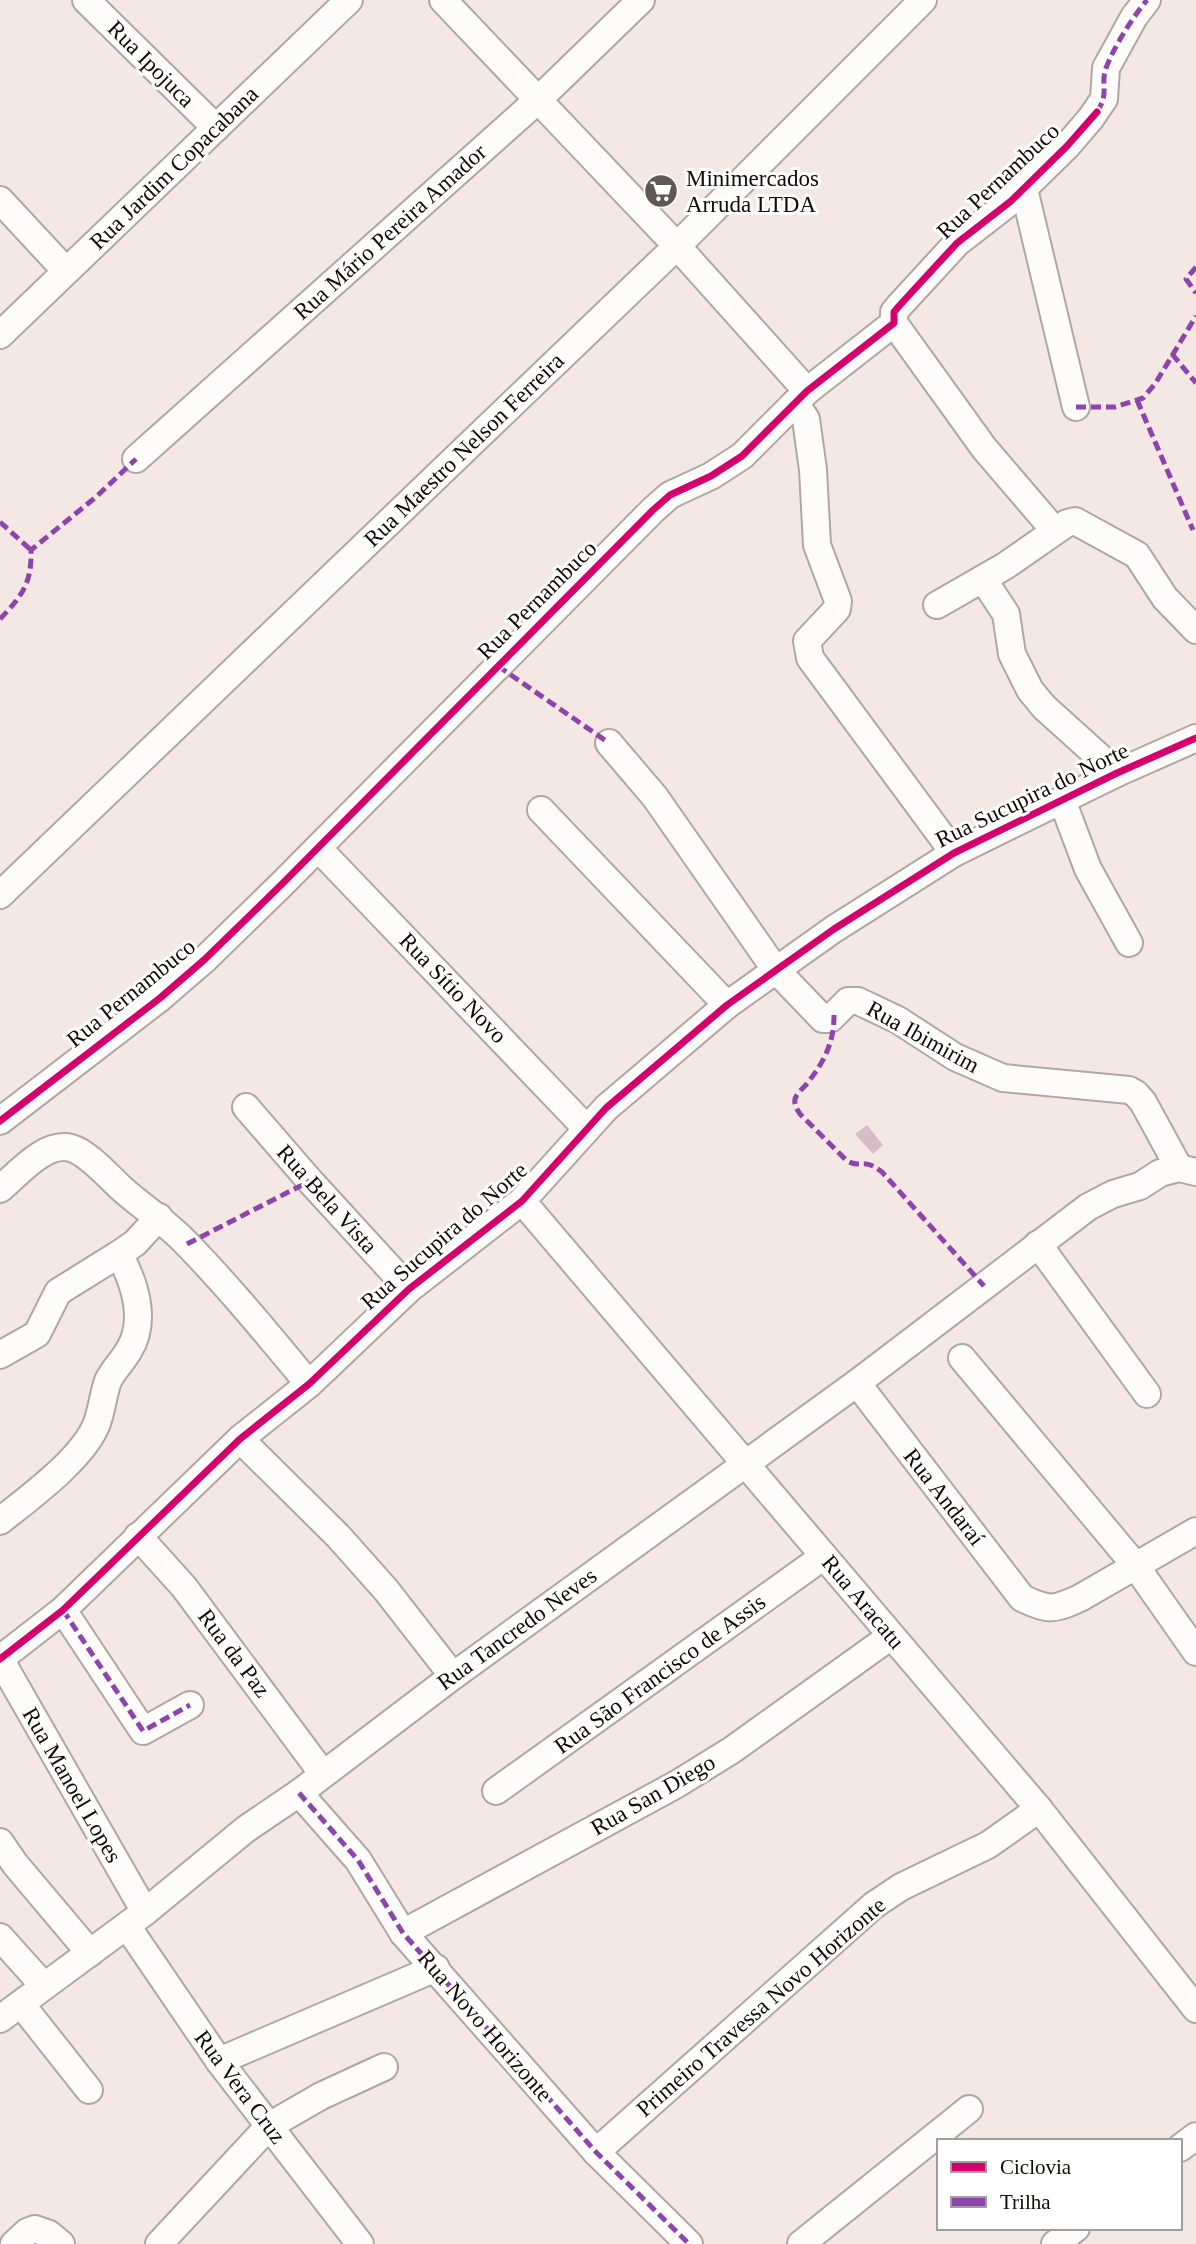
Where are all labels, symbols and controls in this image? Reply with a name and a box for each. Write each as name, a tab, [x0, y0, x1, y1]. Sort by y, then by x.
street label: Rua Ipojuca	[103, 16, 199, 112]
street label: Rua Jardim Copacabana	[85, 81, 263, 255]
street label: Rua Pernambuco	[932, 118, 1064, 244]
street label: Rua Mário Pereira Amador	[289, 139, 491, 325]
place label: Minimercados Arruda LTDA	[686, 166, 819, 217]
supermarket icon: Minimercados Arruda LTDA	[642, 172, 680, 210]
street label: Rua Maestro Nelson Ferreira	[359, 348, 569, 552]
street label: Rua Pernambuco	[472, 535, 602, 665]
street label: Rua Sucupira do Norte	[932, 737, 1132, 853]
street label: Rua Sítio Novo	[394, 928, 512, 1048]
street label: Rua Pernambuco	[62, 934, 200, 1052]
street label: Rua Ibimirim	[862, 996, 984, 1078]
street label: Rua Bela Vista	[272, 1140, 382, 1258]
street label: Rua Sucupira do Norte	[356, 1157, 532, 1315]
street label: Rua Andaraí	[899, 1444, 990, 1551]
street label: Rua Aracatu	[817, 1550, 910, 1654]
street label: Rua Tancredo Neves	[432, 1563, 602, 1695]
street label: Rua São Francisco de Assis	[550, 1589, 770, 1759]
street label: Rua da Paz	[193, 1604, 275, 1702]
street label: Rua Manoel Lopes	[17, 1703, 127, 1867]
street label: Rua San Diego	[586, 1749, 720, 1841]
street label: Primeiro Travessa Novo Horizonte	[632, 1892, 890, 2122]
street label: Rua Novo Horizonte	[413, 1945, 557, 2107]
street label: Rua Vera Cruz	[189, 2026, 291, 2148]
legend	[937, 2139, 1182, 2230]
text: Ciclovia	[1000, 2155, 1072, 2179]
text: Trilha	[1000, 2190, 1051, 2214]

